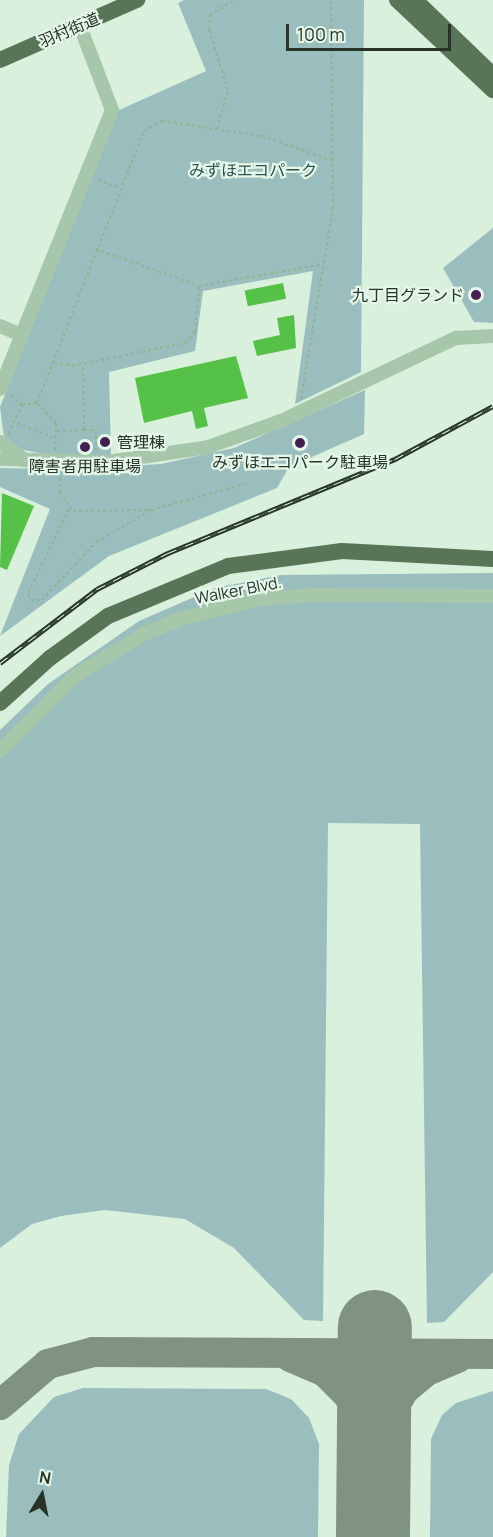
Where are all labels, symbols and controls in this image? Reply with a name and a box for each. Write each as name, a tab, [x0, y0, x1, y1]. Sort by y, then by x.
street label: 羽村街道	[36, 9, 102, 51]
scale bar	[289, 12, 454, 50]
text: 100 m	[297, 22, 345, 46]
park label: みずほエコパーク	[189, 160, 317, 180]
place label: 九丁目グランド	[352, 285, 464, 305]
marker: 九丁目グランド	[469, 288, 483, 302]
place label: 管理棟	[117, 432, 165, 452]
marker: 管理棟	[98, 435, 112, 449]
marker: みずほエコパーク駐車場	[293, 436, 307, 450]
marker: 障害者用駐車場	[78, 440, 92, 454]
place label: みずほエコパーク駐車場	[212, 452, 388, 472]
place label: 障害者用駐車場	[29, 456, 141, 476]
street label: Walker Blvd.	[193, 572, 283, 608]
north arrow	[12, 1465, 72, 1525]
text: N	[38, 1465, 53, 1489]

